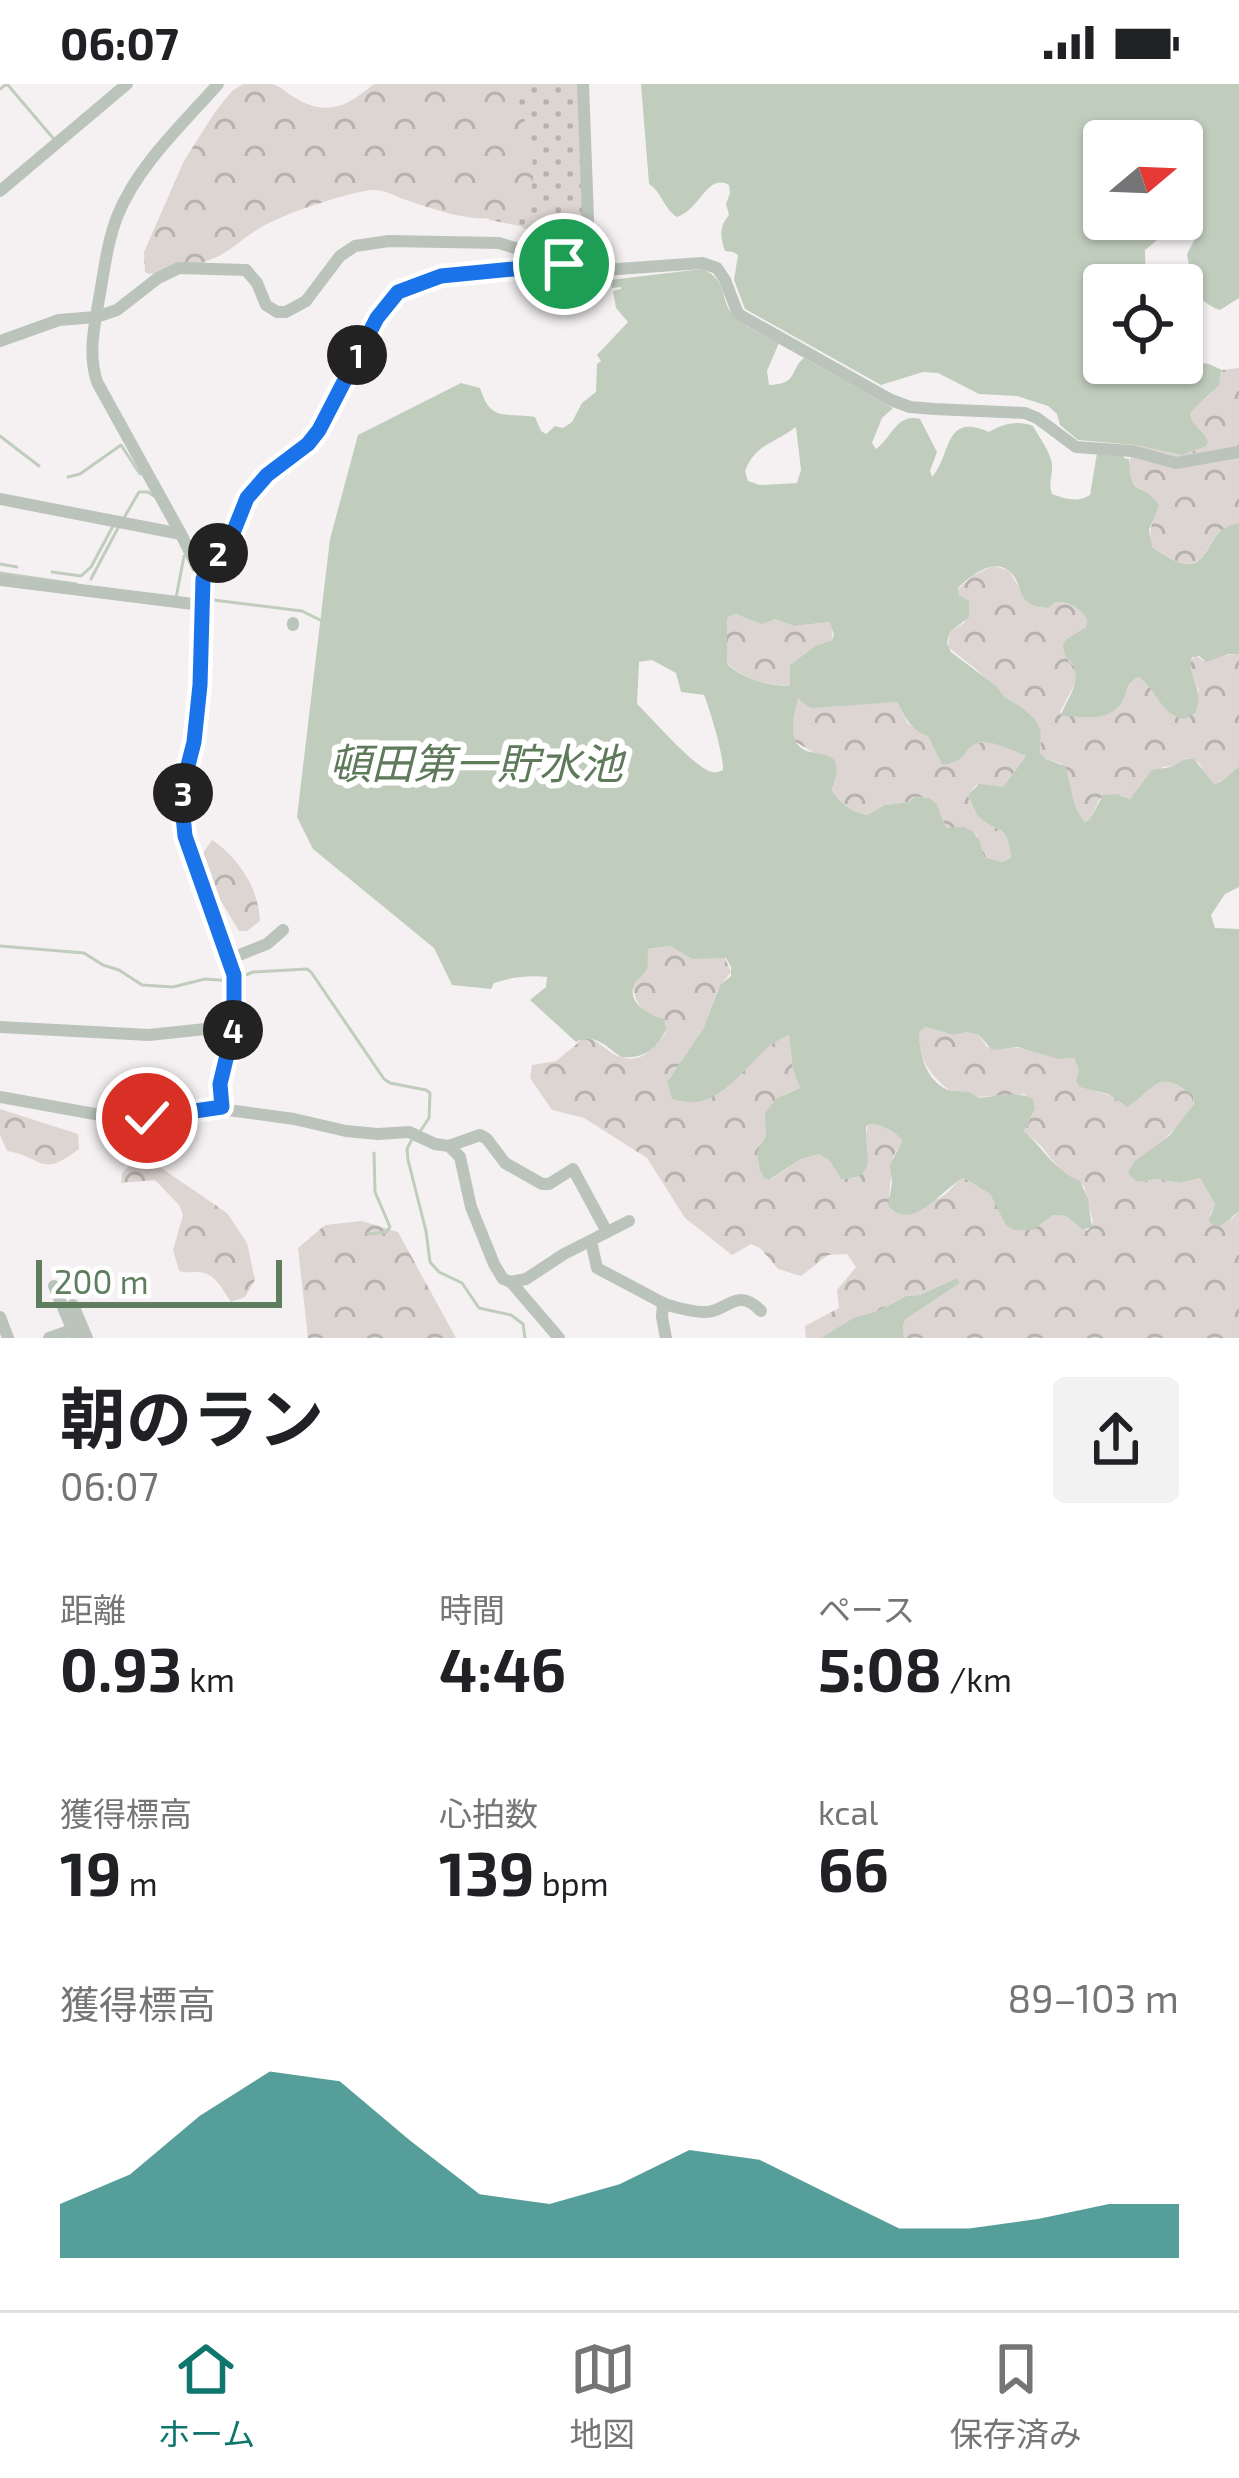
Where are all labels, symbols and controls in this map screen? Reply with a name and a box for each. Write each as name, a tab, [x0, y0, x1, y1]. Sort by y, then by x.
text: 06:07	[60, 15, 179, 69]
north arrow	[1083, 120, 1203, 240]
map controls	[1083, 120, 1203, 384]
pin	[513, 213, 615, 315]
icon: arrive	[531, 231, 597, 297]
button: locate	[1083, 264, 1203, 384]
pin: 1	[327, 325, 387, 385]
text: 1	[350, 335, 364, 375]
pin: 2	[188, 523, 248, 583]
text: 2	[208, 533, 228, 573]
water label: 頓田第一貯水池	[329, 737, 627, 787]
pin: 3	[153, 763, 213, 823]
text: 3	[174, 773, 192, 813]
pin: 4	[203, 1000, 263, 1060]
text: 4	[222, 1010, 244, 1050]
pin	[96, 1067, 198, 1169]
icon: check	[114, 1085, 180, 1151]
scale bar	[36, 1254, 282, 1307]
text: 200 m	[54, 1261, 149, 1301]
text: 朝のラン	[60, 1377, 324, 1456]
button: share	[1053, 1377, 1179, 1503]
text: 06:07	[60, 1462, 159, 1509]
text: 距離	[60, 1589, 126, 1629]
text: 時間	[439, 1589, 505, 1629]
text: ペース	[818, 1589, 915, 1629]
text: 0.93	[60, 1632, 182, 1704]
text: 4:46	[439, 1632, 566, 1704]
text: 5:08	[818, 1632, 942, 1704]
text: km	[182, 1659, 235, 1699]
text: /km	[942, 1659, 1012, 1699]
text: kcal	[818, 1792, 878, 1832]
text: 獲得標高	[60, 1793, 192, 1833]
text: 心拍数	[439, 1793, 538, 1833]
text: 66	[818, 1832, 889, 1904]
text: 19	[60, 1836, 121, 1908]
text: 139	[439, 1836, 534, 1908]
text: m	[121, 1863, 158, 1903]
text: bpm	[534, 1863, 609, 1903]
text: 89–103 m	[1008, 1974, 1179, 2021]
text: 獲得標高	[60, 1980, 216, 2027]
tab: ホーム	[157, 2336, 255, 2456]
tab: 地図	[570, 2336, 636, 2456]
tab: 保存済み	[950, 2336, 1082, 2456]

